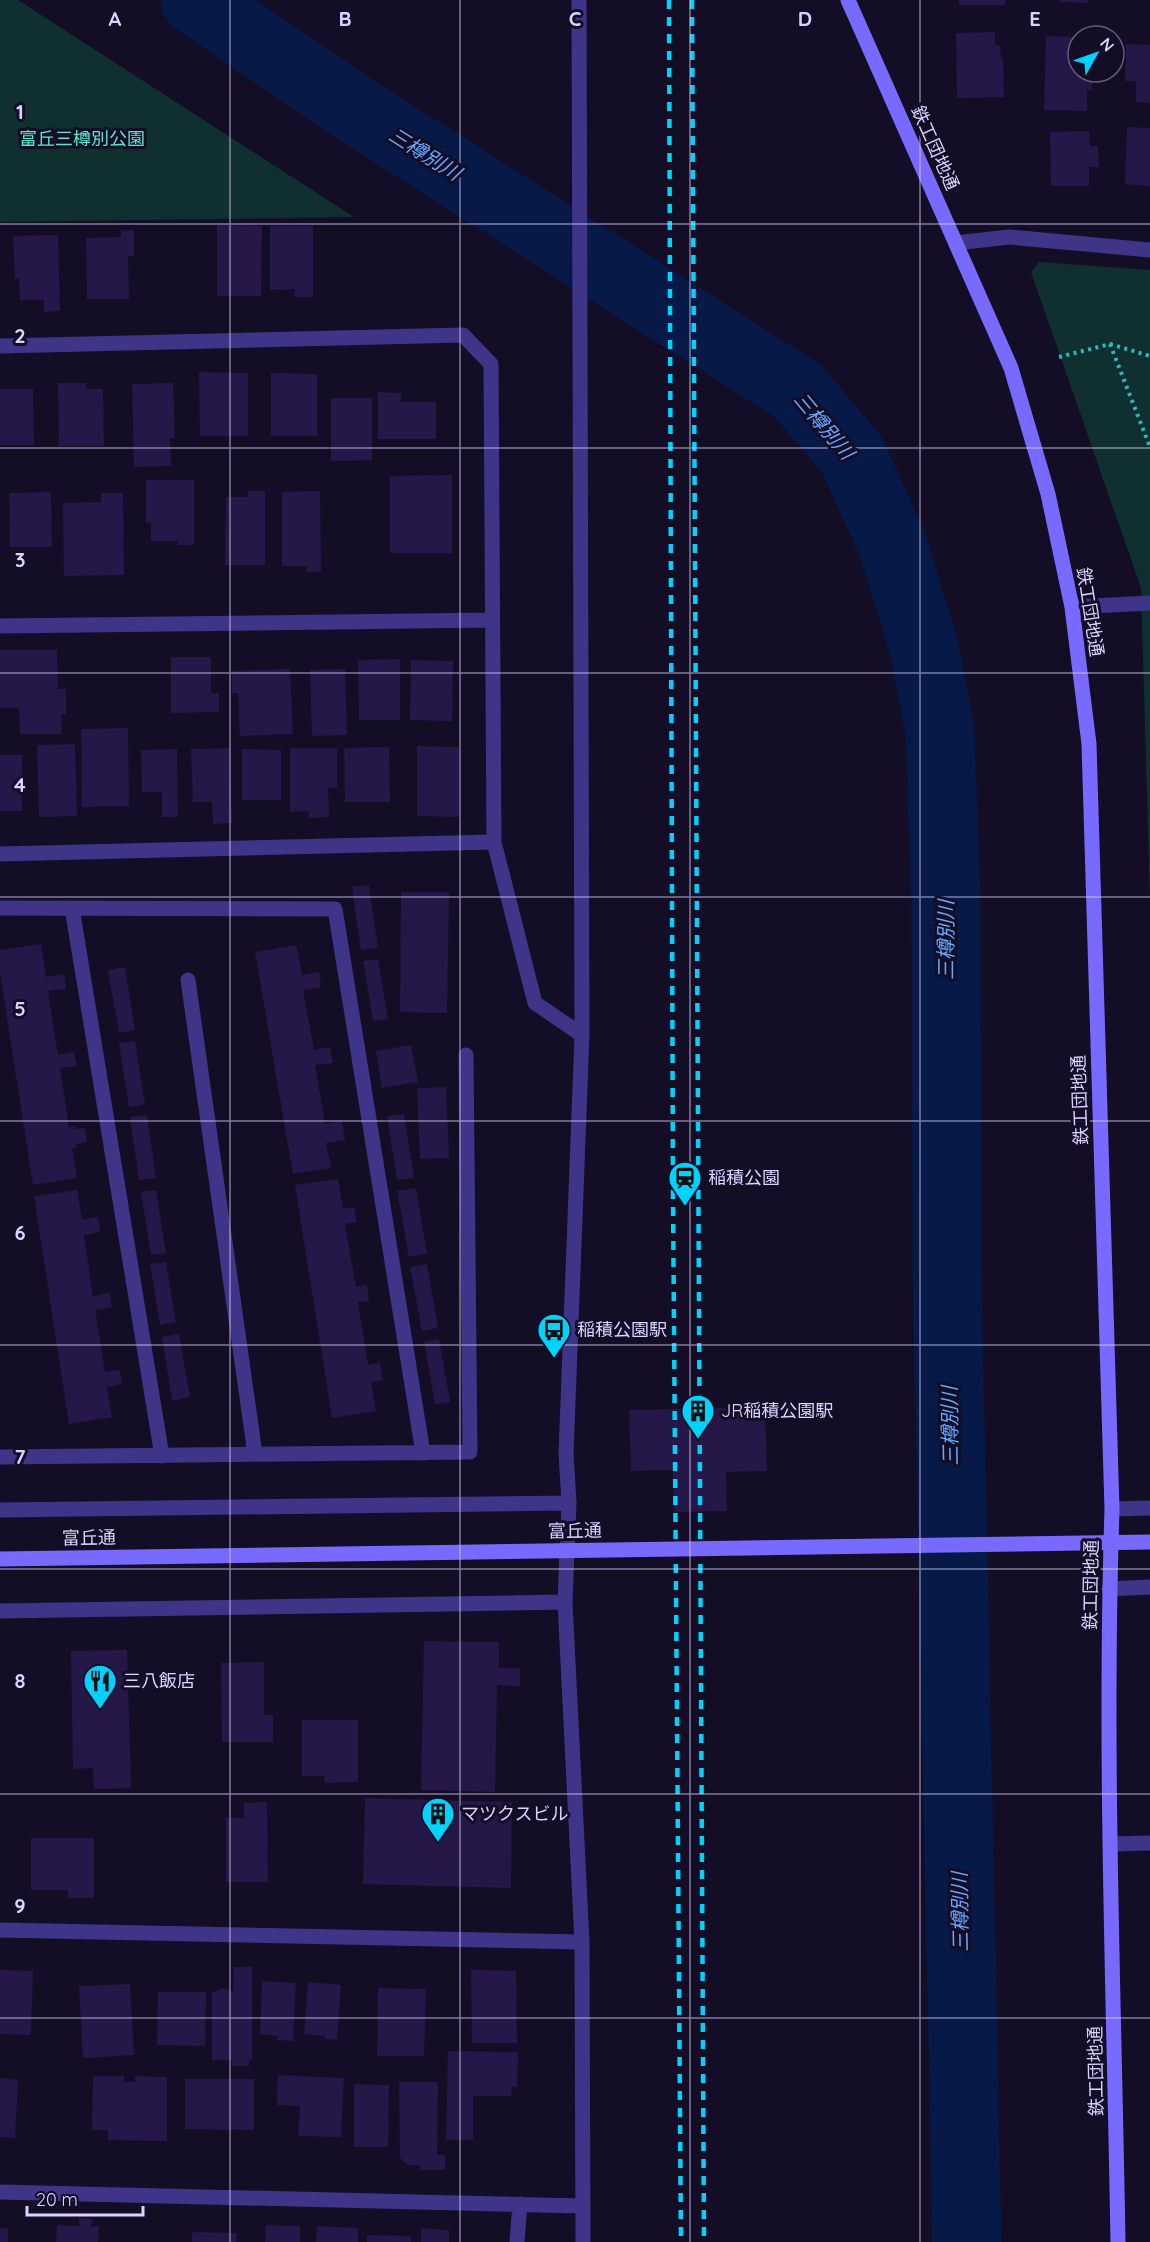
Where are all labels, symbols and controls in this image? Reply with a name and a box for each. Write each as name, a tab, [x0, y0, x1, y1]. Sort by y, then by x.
text: A	[109, 6, 122, 31]
text: B	[338, 6, 352, 31]
text: C	[569, 6, 582, 31]
text: D	[798, 6, 812, 31]
text: E	[1029, 6, 1041, 31]
north arrow	[1066, 24, 1126, 84]
text: N	[1096, 33, 1119, 55]
text: 1	[16, 99, 24, 124]
street label: 鉄工団地通	[907, 102, 964, 194]
water label: 三樽別川	[385, 122, 468, 186]
park label: 富丘三樽別公園	[19, 127, 145, 150]
text: 2	[14, 323, 26, 348]
water label: 三樽別川	[789, 387, 861, 466]
text: 3	[15, 547, 25, 572]
street label: 鉄工団地通	[1072, 566, 1109, 658]
text: 4	[14, 772, 26, 797]
water label: 三樽別川	[933, 898, 958, 980]
text: 5	[14, 996, 26, 1021]
street label: 鉄工団地通	[1066, 1055, 1093, 1145]
station icon: 稲積公園	[667, 1160, 703, 1207]
place label: 稲積公園	[708, 1166, 780, 1189]
text: 6	[14, 1220, 26, 1245]
bus stop icon: 稲積公園駅	[536, 1312, 572, 1359]
place label: 稲積公園駅	[577, 1318, 667, 1341]
water label: 三樽別川	[936, 1384, 963, 1466]
building icon: JR稲積公園駅	[680, 1393, 716, 1440]
place label: JR稲積公園駅	[721, 1399, 833, 1422]
text: 7	[15, 1444, 26, 1469]
street label: 富丘通	[548, 1519, 602, 1542]
street label: 富丘通	[62, 1526, 116, 1549]
street label: 鉄工団地通	[1078, 1540, 1103, 1630]
restaurant icon: 三八飯店	[82, 1663, 118, 1710]
text: 8	[15, 1668, 26, 1693]
place label: 三八飯店	[123, 1669, 195, 1692]
building icon: マツクスビル	[420, 1796, 456, 1843]
place label: マツクスビル	[461, 1802, 568, 1825]
water label: 三樽別川	[946, 1870, 973, 1952]
text: 9	[14, 1893, 26, 1918]
street label: 鉄工団地通	[1083, 2026, 1108, 2116]
scale bar	[27, 2179, 142, 2217]
text: 20 m	[36, 2188, 78, 2211]

